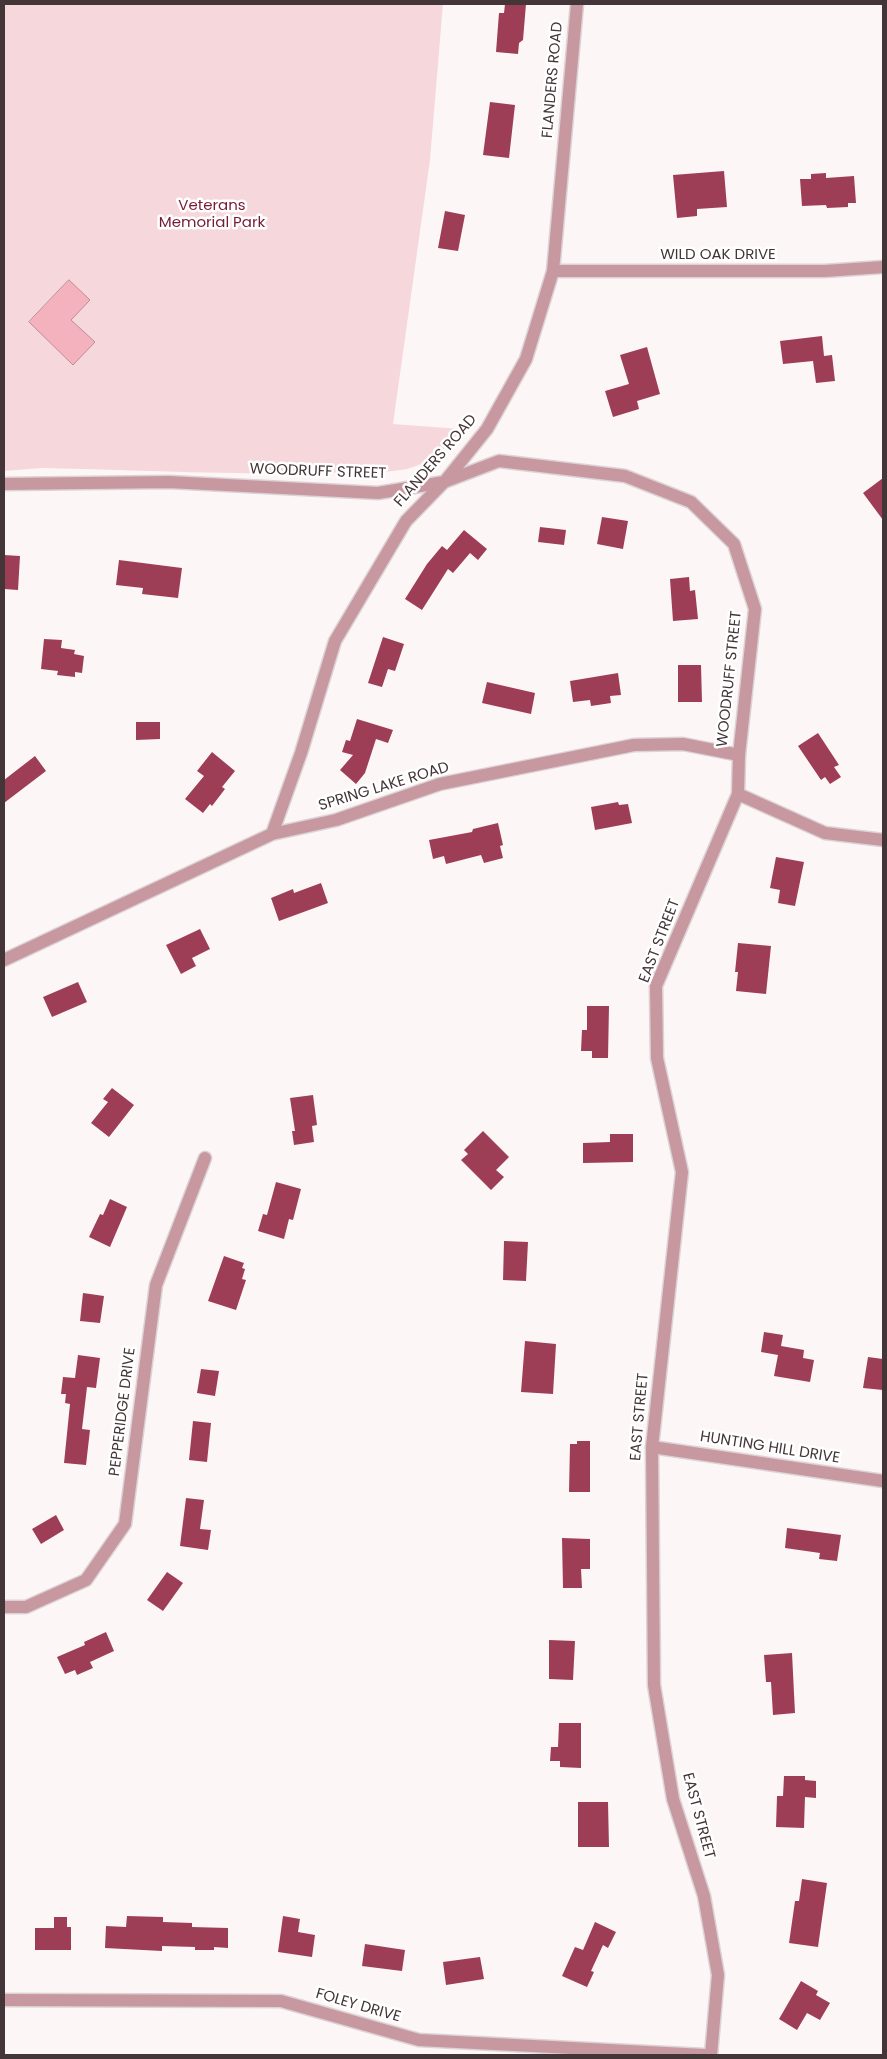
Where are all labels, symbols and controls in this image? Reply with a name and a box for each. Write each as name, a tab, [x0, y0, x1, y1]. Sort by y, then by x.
street label: FLANDERS ROAD	[539, 21, 567, 139]
park label: Veterans Memorial Park	[159, 197, 265, 232]
street label: WILD OAK DRIVE	[660, 246, 776, 264]
street label: FLANDERS ROAD	[391, 411, 481, 511]
street label: WOODRUFF STREET	[249, 461, 387, 483]
street label: WOODRUFF STREET	[714, 610, 746, 748]
street label: SPRING LAKE ROAD	[317, 759, 451, 815]
street label: EAST STREET	[636, 897, 684, 985]
street label: PEPPERIDGE DRIVE	[106, 1347, 140, 1477]
street label: EAST STREET	[627, 1372, 653, 1462]
street label: HUNTING HILL DRIVE	[699, 1428, 841, 1468]
street label: EAST STREET	[678, 1771, 718, 1861]
street label: FOLEY DRIVE	[313, 1985, 403, 2027]

